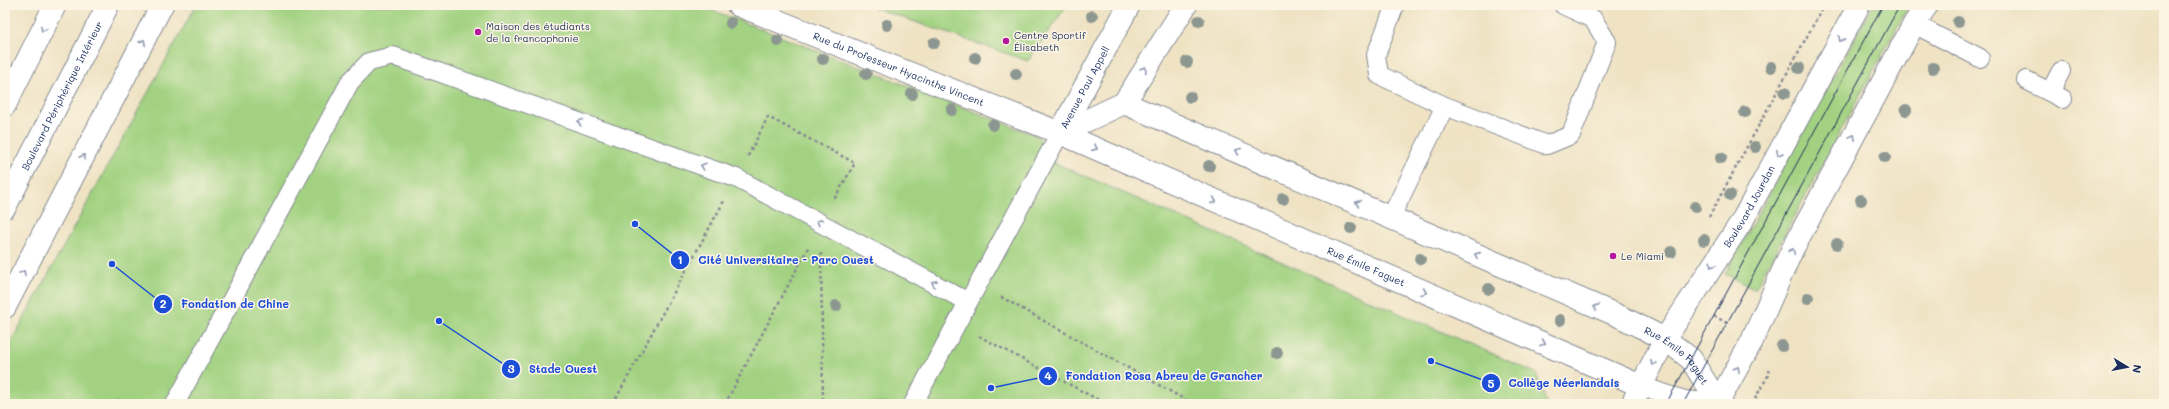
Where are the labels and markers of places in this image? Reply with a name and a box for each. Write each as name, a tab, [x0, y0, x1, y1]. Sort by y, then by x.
place label: Maison des étudiants de la francophonie	[486, 19, 590, 45]
marker: Maison des étudiants de la francophonie	[473, 27, 483, 37]
place label: Centre Sportif Élisabeth	[1014, 28, 1087, 54]
marker: Centre Sportif Élisabeth	[1001, 36, 1011, 46]
callout: Cité Universitaire - Parc Ouest	[670, 248, 881, 271]
place label: Le Miami	[1621, 249, 1664, 263]
marker: Le Miami	[1608, 251, 1618, 261]
callout: Fondation de Chine	[153, 293, 297, 316]
callout: Stade Ouest	[501, 358, 605, 381]
callout: Fondation Rosa Abreu de Grancher	[1038, 364, 1271, 387]
callout: Collège Néerlandais	[1481, 372, 1627, 395]

